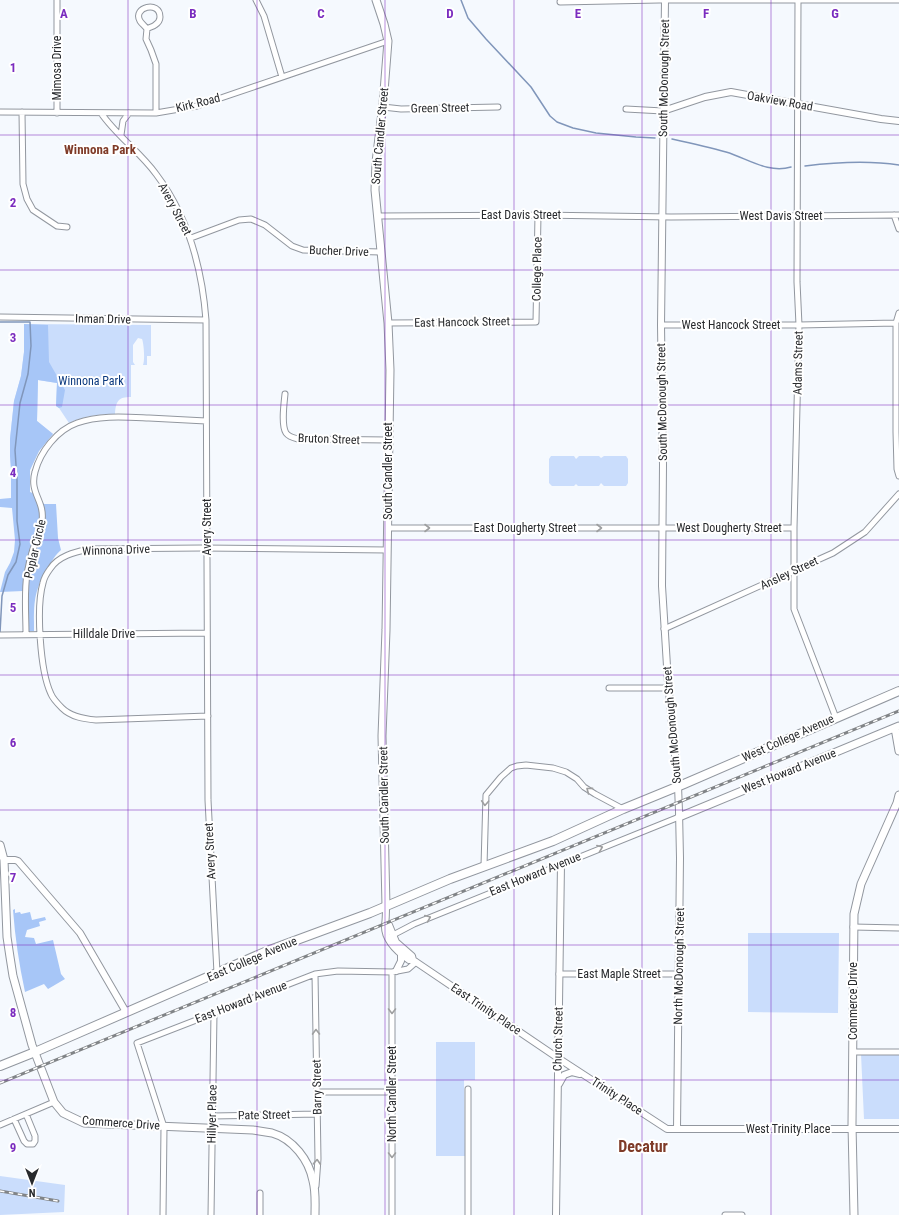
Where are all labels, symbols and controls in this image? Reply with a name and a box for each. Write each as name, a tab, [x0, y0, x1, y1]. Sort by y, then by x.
text: A	[60, 6, 68, 21]
text: B	[189, 6, 197, 21]
text: C	[317, 6, 325, 21]
text: D	[446, 6, 454, 21]
text: E	[575, 6, 582, 21]
text: F	[703, 6, 709, 21]
text: G	[831, 6, 839, 21]
street label: South McDonough Street	[656, 19, 672, 137]
street label: Mimosa Drive	[50, 35, 64, 100]
text: 1	[10, 60, 16, 75]
street label: South Candler Street	[369, 86, 391, 185]
street label: Oakview Road	[746, 88, 814, 114]
street label: Kirk Road	[174, 91, 222, 115]
street label: Green Street	[411, 100, 470, 116]
district label: Winnona Park	[64, 142, 137, 157]
street label: Avery Street	[155, 181, 195, 238]
text: 2	[10, 195, 17, 210]
street label: East Davis Street	[481, 208, 562, 222]
street label: West Davis Street	[739, 209, 823, 223]
street label: College Place	[529, 236, 545, 301]
street label: Bucher Drive	[309, 243, 369, 259]
street label: Inman Drive	[75, 312, 132, 326]
street label: East Hancock Street	[414, 314, 511, 330]
street label: West Hancock Street	[682, 318, 781, 332]
text: 3	[10, 330, 16, 345]
street label: Adams Street	[790, 330, 806, 395]
street label: South McDonough Street	[654, 343, 670, 461]
park label: Winnona Park	[58, 374, 124, 388]
street label: South Candler Street	[381, 422, 395, 520]
street label: Bruton Street	[298, 431, 361, 447]
text: 4	[10, 465, 17, 480]
street label: Avery Street	[200, 498, 214, 555]
street label: Poplar Circle	[21, 518, 49, 580]
street label: East Dougherty Street	[474, 521, 577, 535]
street label: West Dougherty Street	[676, 521, 782, 535]
one-way arrow	[424, 524, 430, 532]
one-way arrow	[596, 524, 602, 532]
street label: Winnona Drive	[82, 542, 150, 558]
street label: Ansley Street	[758, 553, 821, 593]
text: 5	[10, 600, 17, 615]
street label: Hilldale Drive	[73, 627, 136, 641]
street label: South McDonough Street	[660, 665, 684, 784]
street label: West College Avenue	[740, 711, 836, 765]
text: 6	[10, 735, 17, 750]
street label: South Candler Street	[376, 746, 392, 844]
street label: West Howard Avenue	[740, 746, 838, 796]
one-way arrow	[586, 788, 593, 795]
one-way arrow	[481, 800, 490, 806]
street label: Avery Street	[201, 822, 218, 880]
one-way arrow	[597, 844, 604, 852]
street label: East Howard Avenue	[487, 849, 583, 899]
text: 7	[10, 870, 17, 885]
street label: North McDonough Street	[671, 907, 687, 1025]
one-way arrow	[425, 915, 432, 923]
street label: East College Avenue	[205, 934, 299, 984]
street label: Commerce Drive	[846, 962, 860, 1040]
street label: East Maple Street	[577, 967, 661, 981]
street label: East Howard Avenue	[193, 978, 289, 1026]
street label: East Trinity Place	[448, 980, 524, 1038]
text: 8	[10, 1005, 16, 1020]
street label: Church Street	[550, 1006, 566, 1071]
one-way arrow	[387, 1008, 396, 1014]
one-way arrow	[312, 1029, 320, 1035]
street label: North Candler Street	[385, 1045, 399, 1142]
street label: Barry Street	[310, 1059, 324, 1115]
street label: Trinity Place	[589, 1074, 646, 1118]
street label: Hillyer Place	[204, 1084, 220, 1144]
street label: Pate Street	[238, 1108, 291, 1122]
street label: Commerce Drive	[82, 1113, 161, 1133]
street label: West Trinity Place	[746, 1122, 831, 1136]
district label: Decatur	[618, 1137, 668, 1156]
text: 9	[10, 1140, 16, 1155]
one-way arrow	[388, 1152, 396, 1158]
one-way arrow	[313, 1159, 322, 1165]
north arrow	[12, 1163, 52, 1203]
text: N	[28, 1186, 35, 1199]

